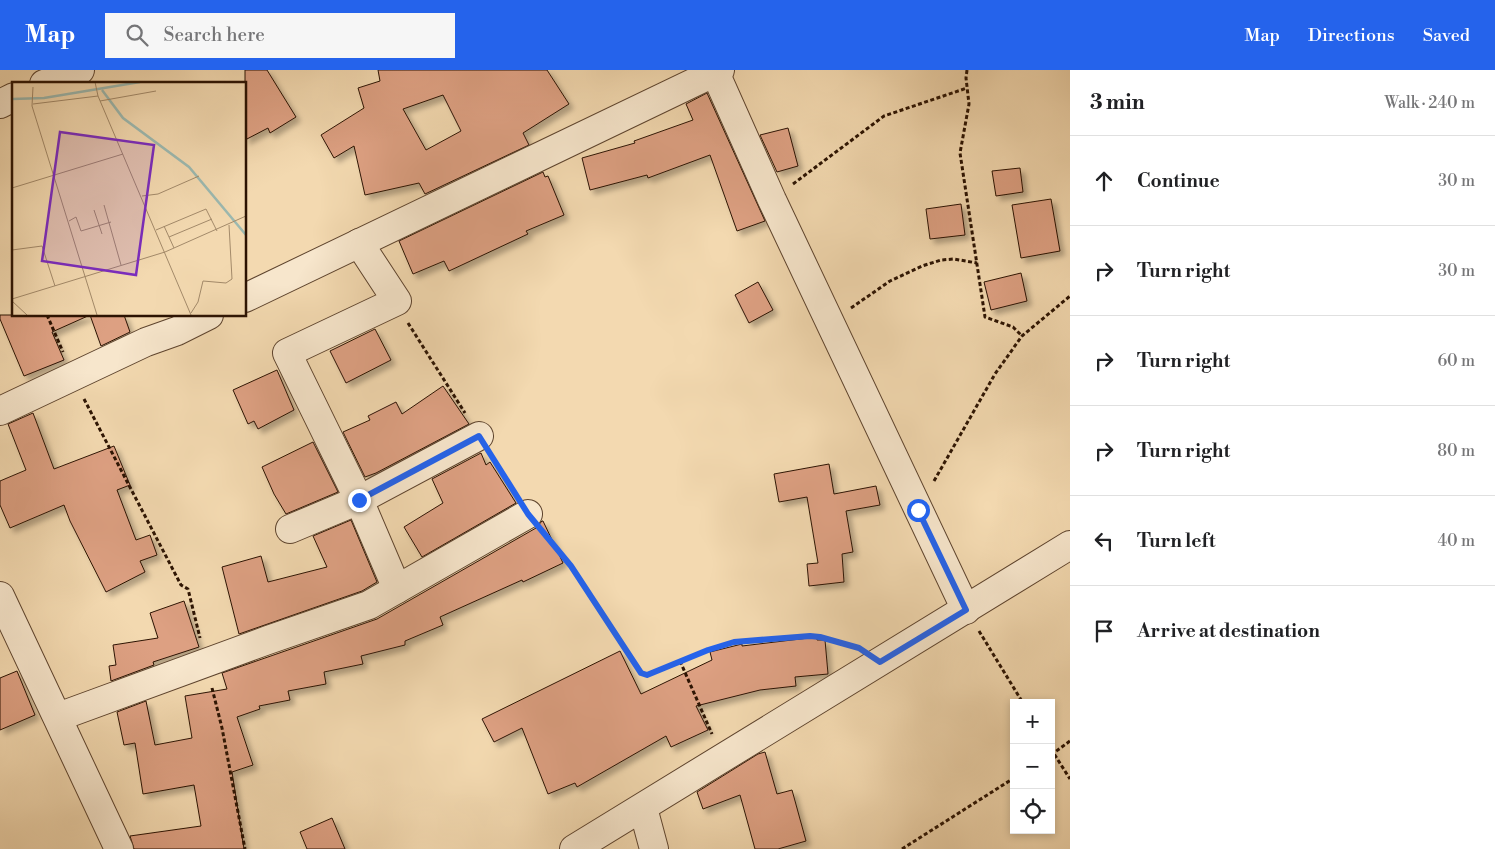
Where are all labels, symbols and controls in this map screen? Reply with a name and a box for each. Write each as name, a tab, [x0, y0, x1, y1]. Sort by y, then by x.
search box	[105, 13, 455, 58]
text: Map	[25, 20, 75, 50]
icon: search	[123, 21, 151, 49]
text: Search here	[163, 23, 265, 47]
text: Map	[1244, 24, 1280, 47]
text: Directions	[1308, 24, 1395, 47]
text: Saved	[1423, 24, 1470, 47]
inset map	[12, 82, 246, 316]
text: 3 min	[1090, 90, 1145, 116]
text: Walk · 240 m	[1384, 93, 1475, 113]
icon: ahead	[1090, 167, 1118, 195]
text: Continue	[1137, 169, 1220, 193]
text: 30 m	[1438, 171, 1475, 191]
icon: right	[1090, 257, 1118, 285]
text: Turn right	[1137, 259, 1230, 283]
text: 30 m	[1438, 261, 1475, 281]
icon: right	[1090, 347, 1118, 375]
text: Turn right	[1137, 349, 1230, 373]
text: 60 m	[1437, 351, 1475, 371]
icon: right	[1090, 437, 1118, 465]
text: Turn right	[1137, 439, 1230, 463]
text: 80 m	[1437, 441, 1475, 461]
route end	[348, 489, 371, 512]
route start	[907, 499, 930, 522]
icon: left	[1090, 527, 1118, 555]
text: Turn left	[1137, 529, 1216, 553]
text: 40 m	[1438, 531, 1475, 551]
icon: arrive	[1090, 617, 1118, 645]
text: Arrive at destination	[1137, 619, 1320, 643]
map controls	[1010, 699, 1055, 834]
button: +	[1010, 699, 1055, 744]
button: −	[1010, 744, 1055, 789]
button: locate	[1010, 789, 1055, 834]

